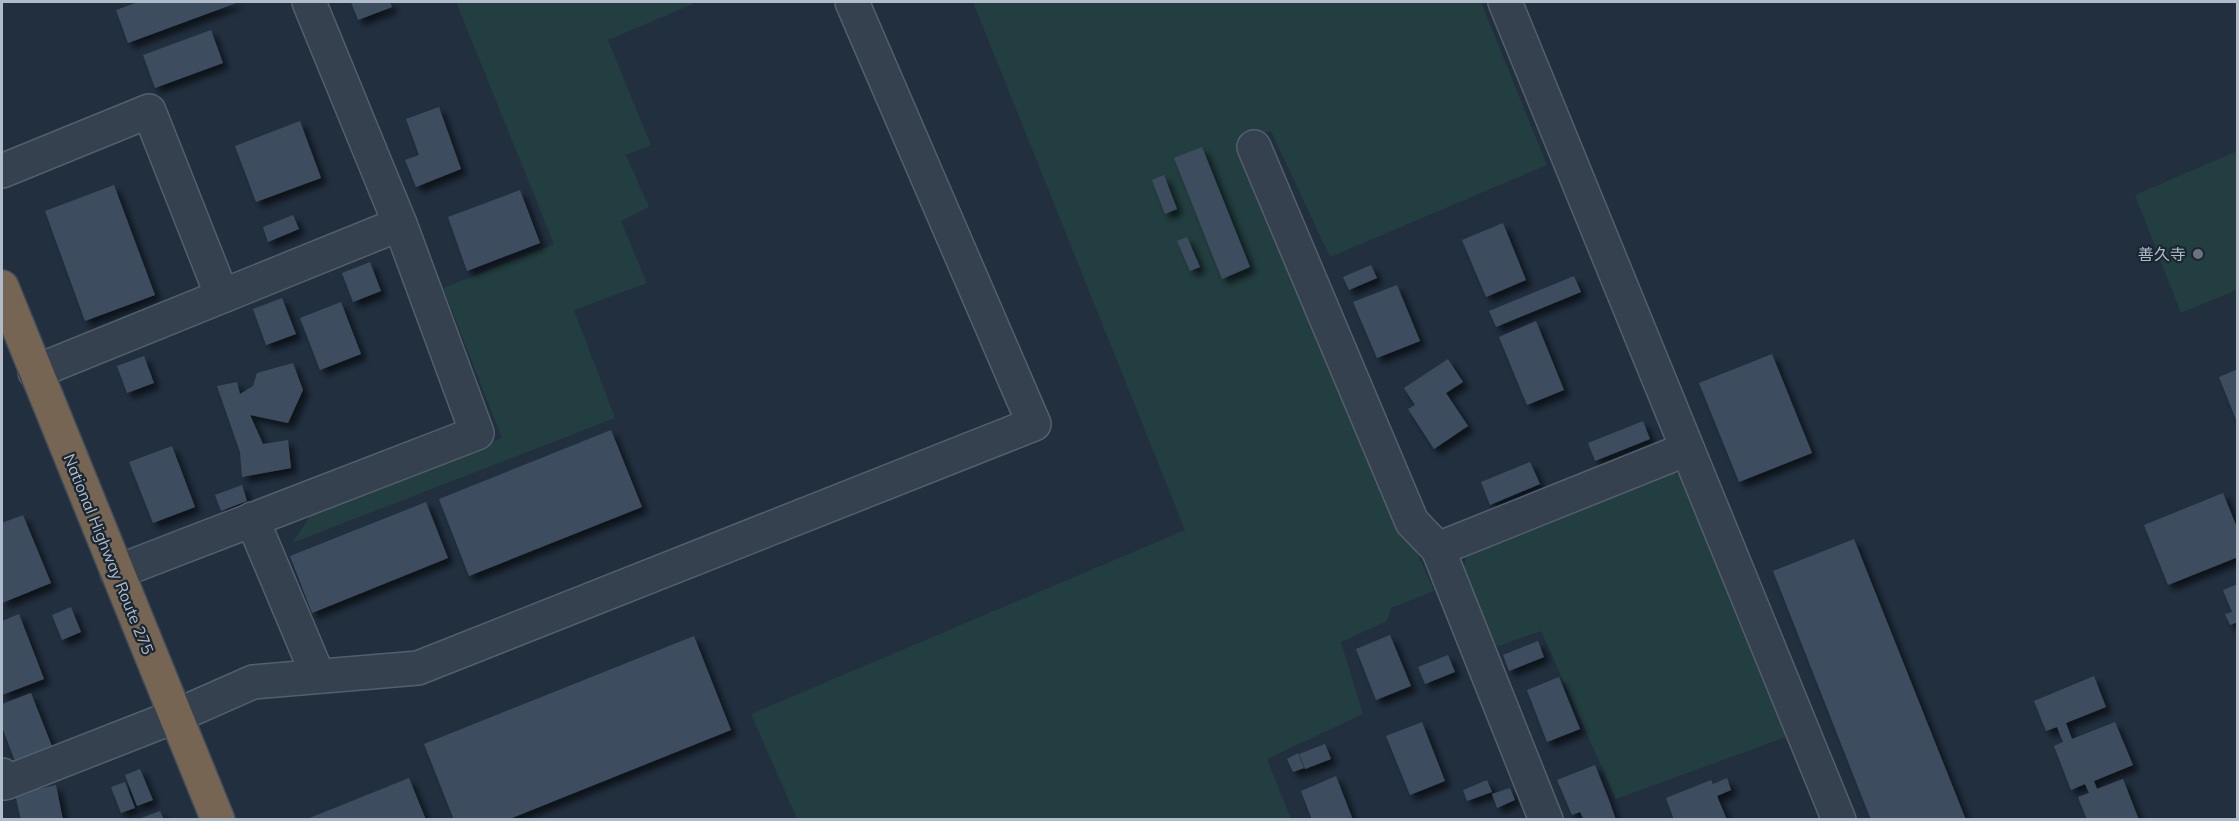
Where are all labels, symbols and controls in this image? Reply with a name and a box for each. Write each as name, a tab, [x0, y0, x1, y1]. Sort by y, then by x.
place label: 善久寺	[2138, 244, 2186, 264]
marker: 善久寺	[2191, 247, 2205, 261]
street label: National Highway Route 275	[60, 451, 158, 657]

